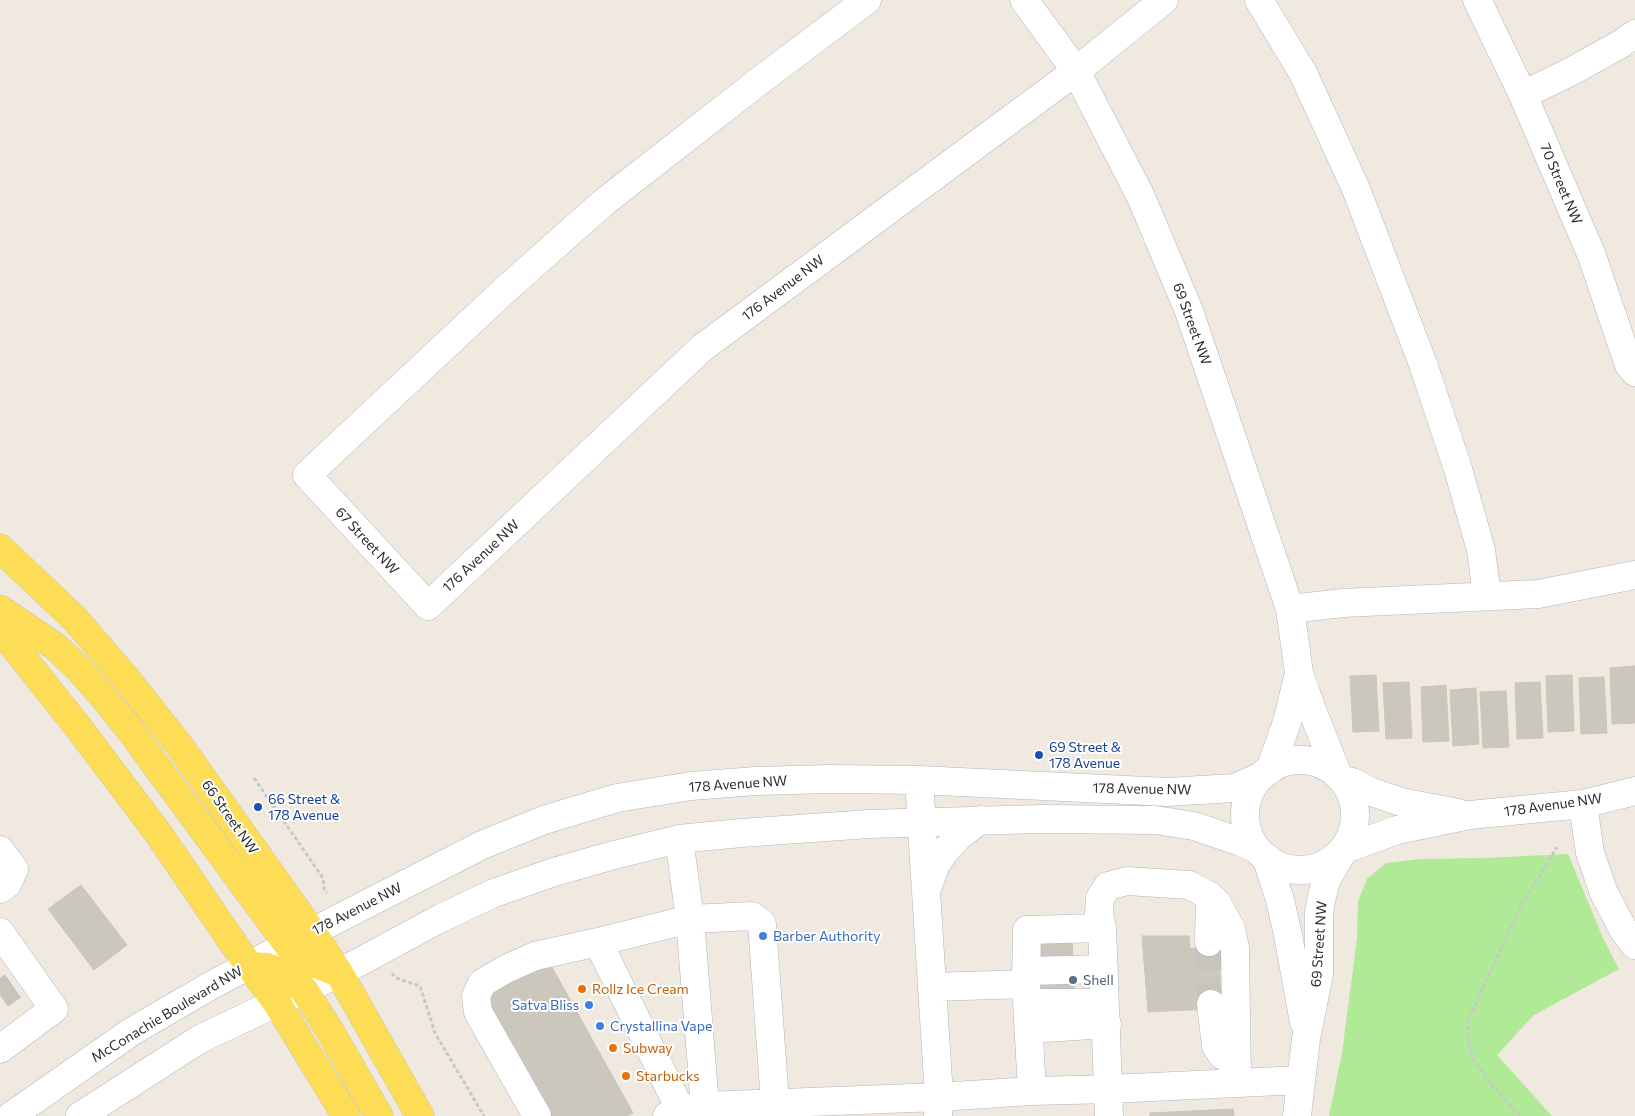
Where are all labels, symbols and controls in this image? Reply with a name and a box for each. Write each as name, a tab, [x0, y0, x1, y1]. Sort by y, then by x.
street label: 70 Street NW	[1536, 141, 1586, 227]
street label: 176 Avenue NW	[739, 252, 827, 324]
street label: 69 Street NW	[1169, 280, 1215, 368]
street label: 67 Street NW	[332, 504, 402, 578]
street label: 176 Avenue NW	[439, 516, 523, 596]
place label: 69 Street & 178 Avenue	[1049, 739, 1121, 772]
marker: 69 Street & 178 Avenue	[1033, 749, 1045, 761]
street label: 178 Avenue NW	[688, 772, 788, 796]
street label: 66 Street NW	[198, 777, 262, 857]
street label: 178 Avenue NW	[1093, 780, 1191, 798]
street label: 178 Avenue NW	[1503, 790, 1603, 820]
place label: 66 Street & 178 Avenue	[268, 791, 340, 824]
marker: 66 Street & 178 Avenue	[252, 801, 264, 813]
street label: 178 Avenue NW	[309, 879, 405, 939]
street label: 69 Street NW	[1308, 900, 1330, 988]
place label: Barber Authority	[773, 928, 881, 944]
marker: Barber Authority	[757, 930, 769, 942]
street label: McConachie Boulevard NW	[88, 962, 246, 1066]
place label: Shell	[1083, 972, 1114, 988]
marker: Shell	[1067, 974, 1079, 986]
place label: Rollz Ice Cream	[592, 981, 689, 997]
marker: Rollz Ice Cream	[576, 983, 588, 995]
place label: Satva Bliss	[512, 997, 579, 1013]
marker: Satva Bliss	[583, 999, 595, 1011]
place label: Crystallina Vape	[610, 1018, 712, 1034]
marker: Crystallina Vape	[594, 1020, 606, 1032]
place label: Subway	[623, 1040, 673, 1056]
marker: Subway	[607, 1042, 619, 1054]
place label: Starbucks	[636, 1068, 700, 1084]
marker: Starbucks	[620, 1070, 632, 1082]

